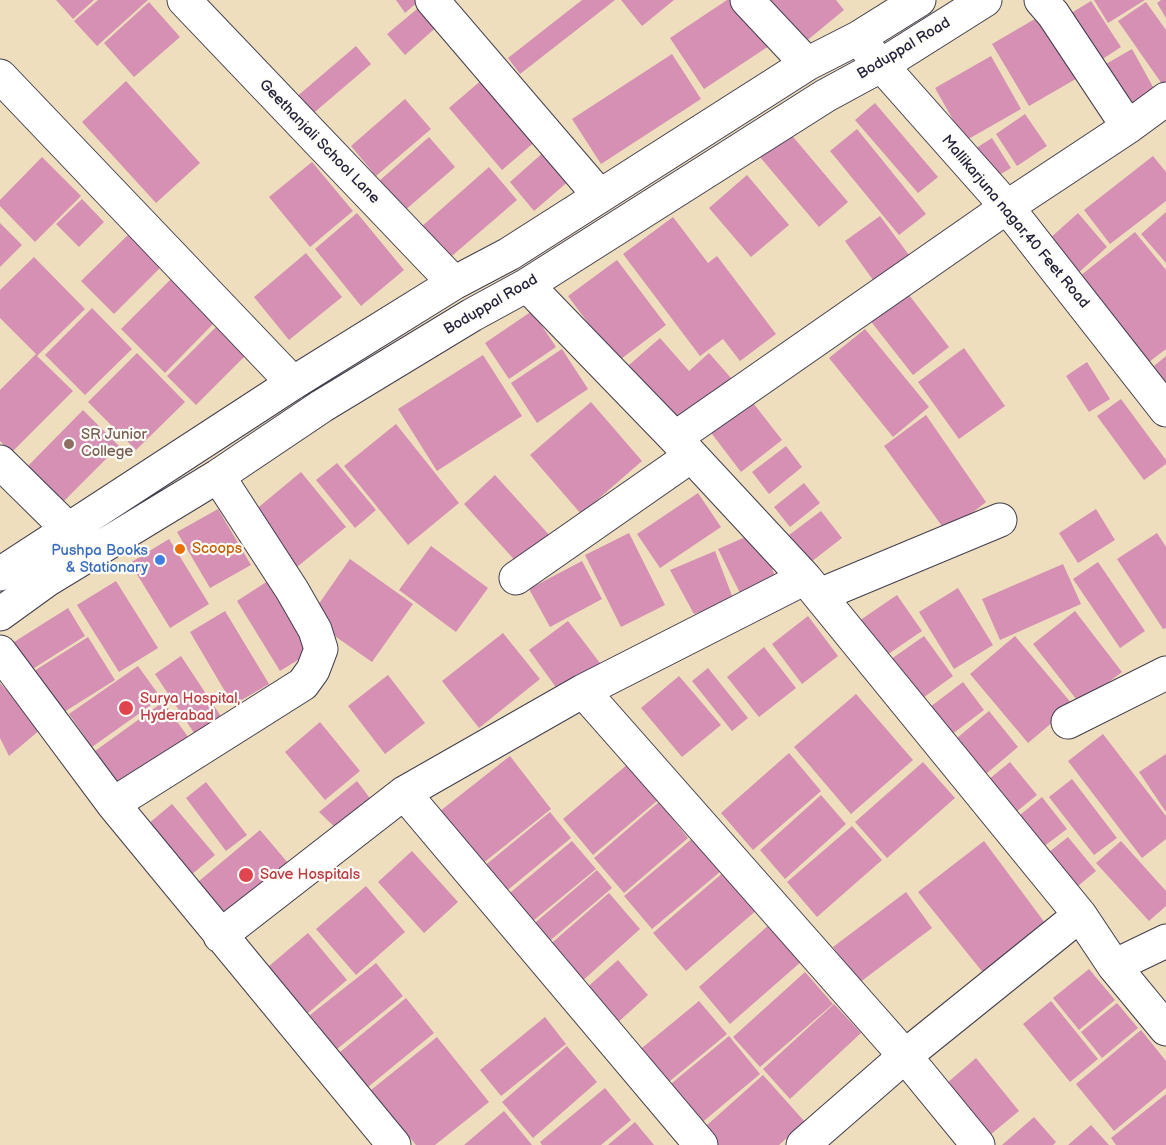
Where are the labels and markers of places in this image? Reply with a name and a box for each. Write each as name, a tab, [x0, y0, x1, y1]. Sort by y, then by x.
place label: SR Junior College	[81, 426, 147, 461]
marker: SR Junior College	[62, 437, 76, 451]
place label: Scoops	[192, 540, 242, 558]
place label: Pushpa Books & Stationary	[51, 542, 148, 577]
marker: Scoops	[173, 542, 187, 556]
marker: Pushpa Books & Stationary	[153, 553, 167, 567]
place label: Surya Hospital, Hyderabad	[140, 690, 240, 725]
marker: Surya Hospital, Hyderabad	[117, 699, 135, 717]
marker: Save Hospitals	[237, 866, 255, 884]
place label: Save Hospitals	[260, 866, 360, 884]

